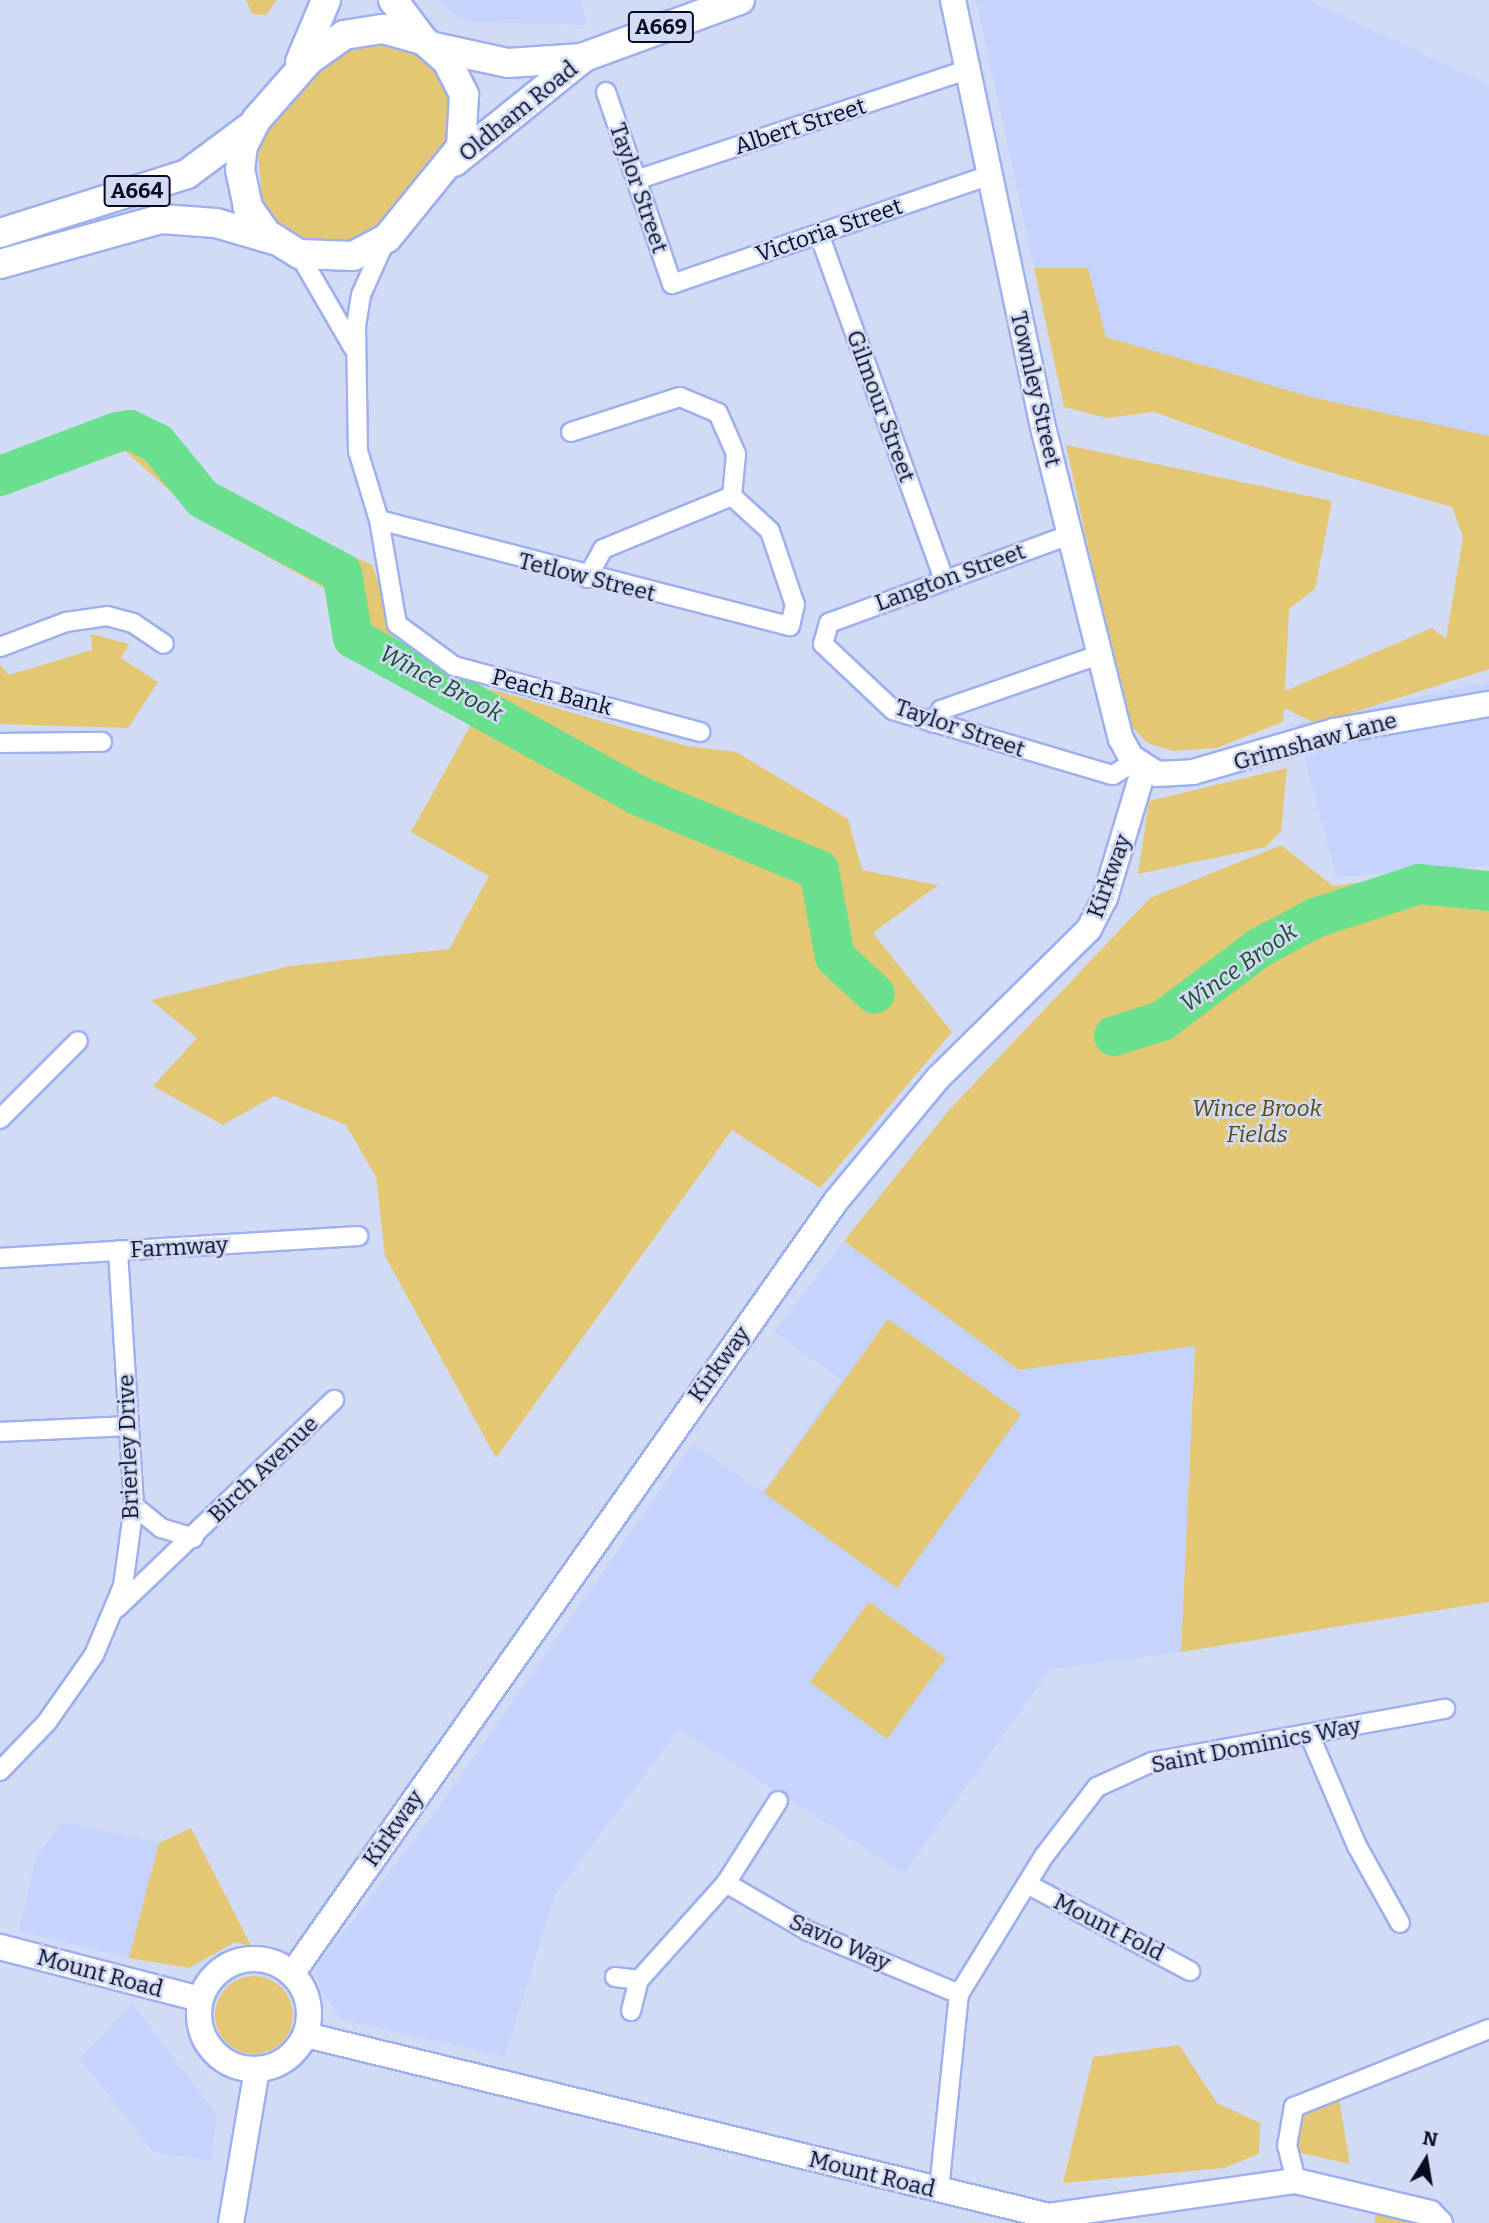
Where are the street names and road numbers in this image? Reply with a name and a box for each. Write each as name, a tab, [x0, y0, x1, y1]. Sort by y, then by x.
road number: A669	[628, 10, 694, 44]
street label: Oldham Road	[453, 55, 583, 167]
street label: Albert Street	[731, 92, 869, 160]
street label: Taylor Street	[604, 119, 674, 257]
road number: A664	[102, 174, 172, 208]
street label: Victoria Street	[752, 192, 906, 268]
street label: Townley Street	[1005, 309, 1067, 469]
street label: Gilmour Street	[841, 326, 921, 486]
street label: Langton Street	[871, 537, 1029, 617]
street label: Tetlow Street	[516, 547, 658, 607]
street label: Peach Bank	[489, 663, 615, 721]
street label: Taylor Street	[891, 693, 1029, 763]
street label: Grimshaw Lane	[1230, 706, 1400, 776]
street label: Kirkway	[1081, 830, 1137, 922]
street label: Farmway	[129, 1231, 229, 1263]
street label: Kirkway	[682, 1321, 756, 1407]
street label: Brierley Drive	[112, 1374, 144, 1520]
street label: Birch Avenue	[202, 1410, 324, 1528]
street label: Saint Dominics Way	[1149, 1711, 1363, 1779]
street label: Kirkway	[357, 1784, 429, 1872]
street label: Mount Fold	[1049, 1887, 1169, 1967]
street label: Savio Way	[785, 1908, 895, 1976]
street label: Mount Road	[34, 1943, 166, 2003]
street label: Mount Road	[806, 2145, 938, 2203]

